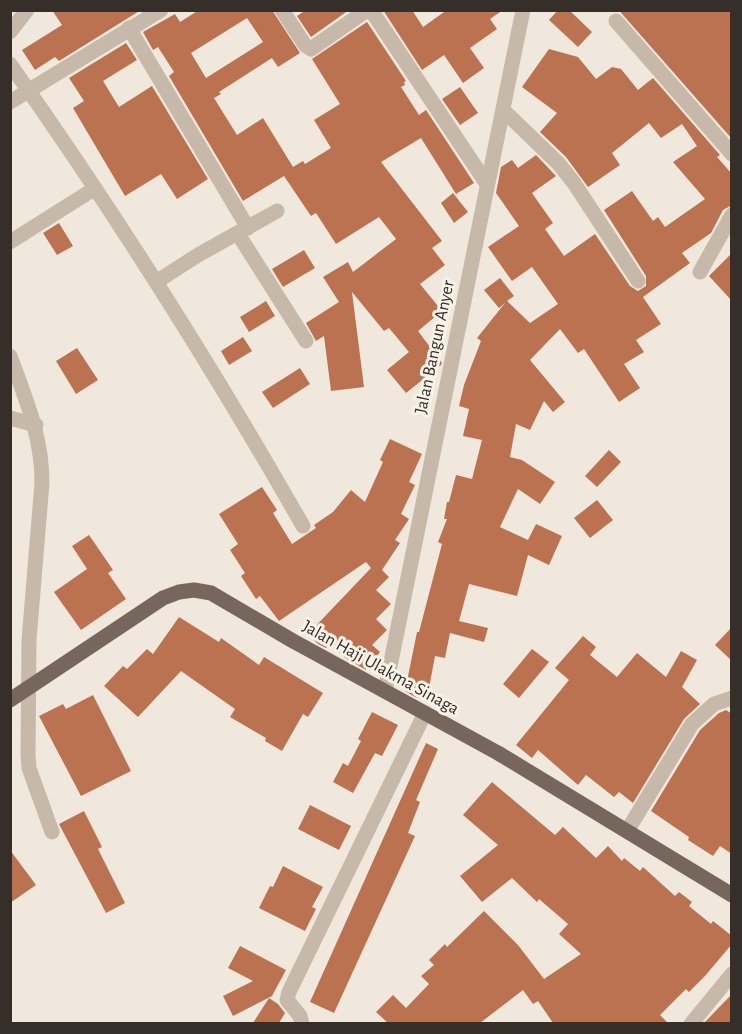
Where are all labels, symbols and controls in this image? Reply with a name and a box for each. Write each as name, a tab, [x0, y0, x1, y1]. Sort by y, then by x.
street label: Jalan Bangun Anyer	[412, 279, 458, 416]
street label: Jalan Haji Ulakma Sinaga	[299, 617, 462, 718]

